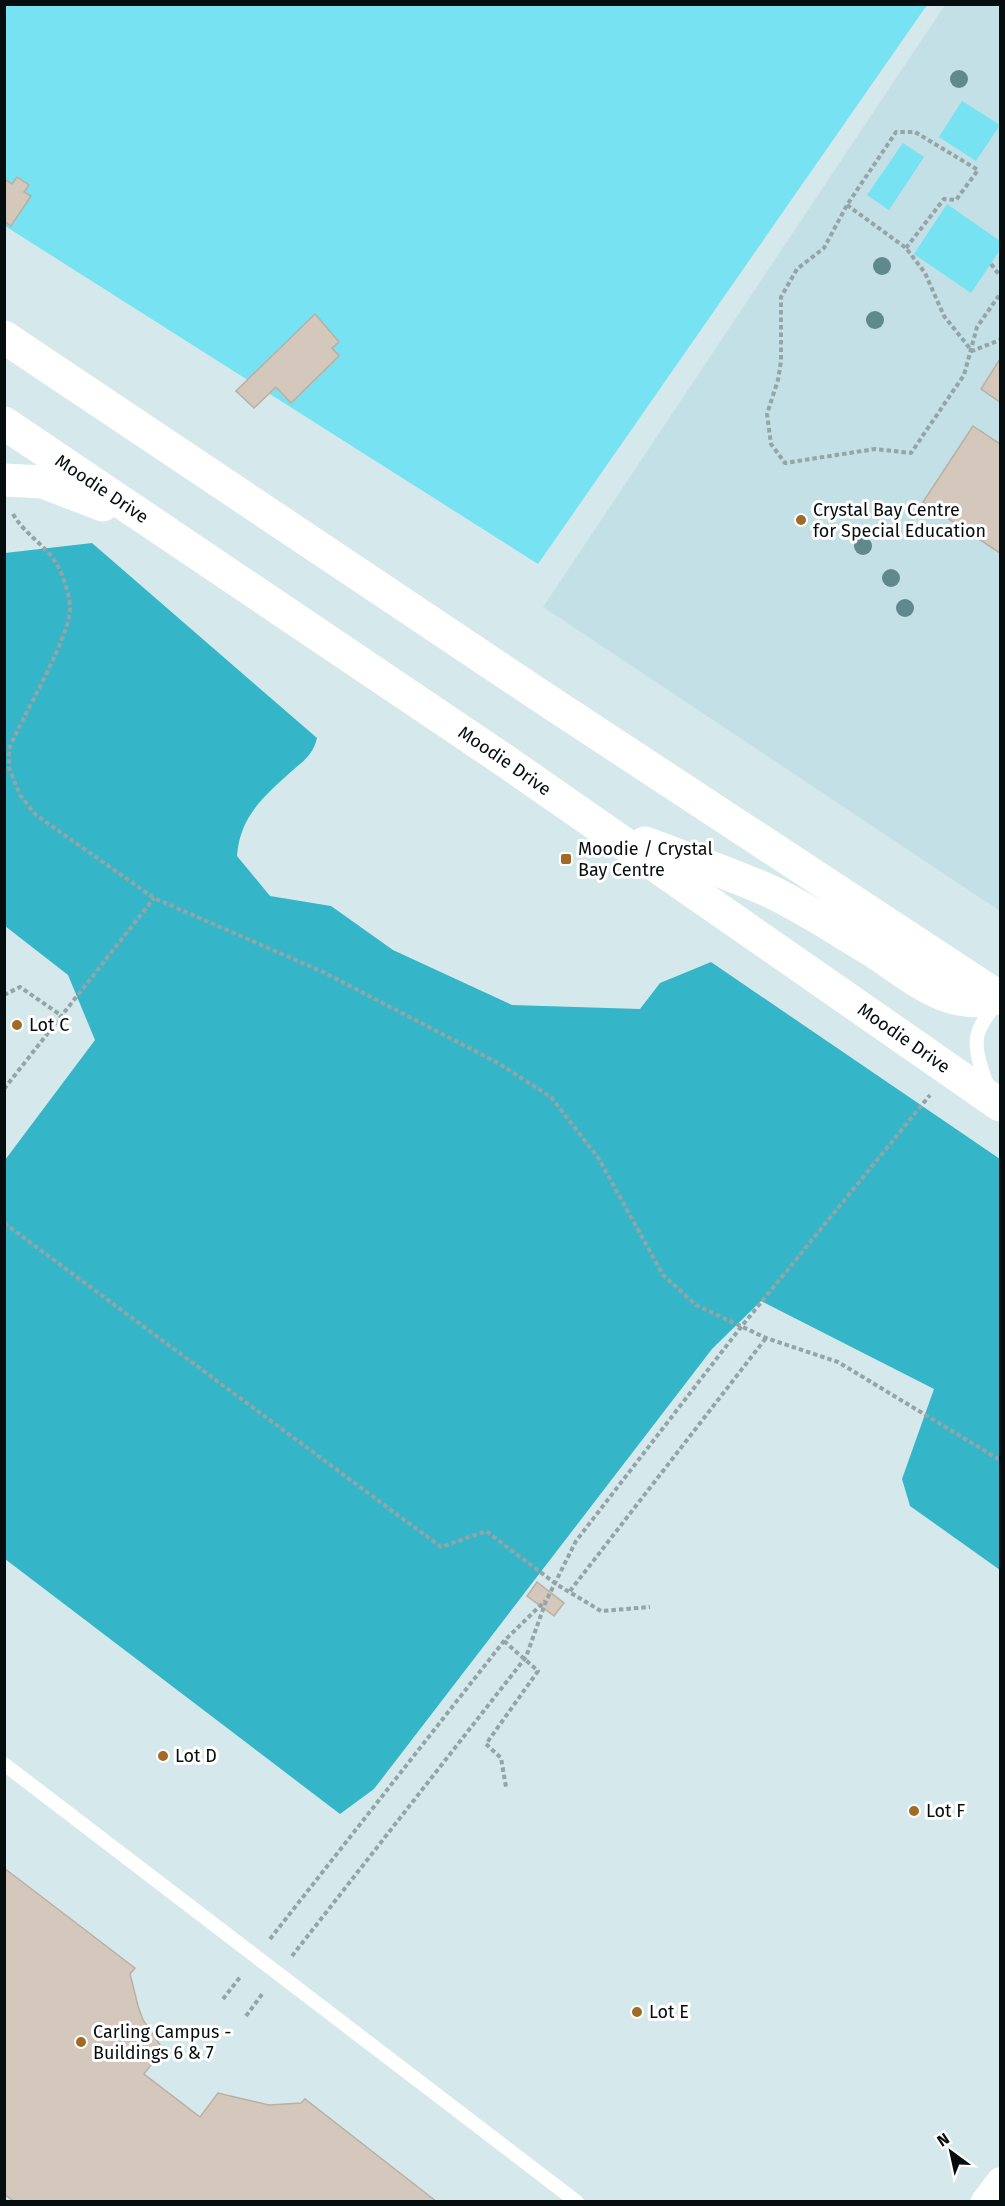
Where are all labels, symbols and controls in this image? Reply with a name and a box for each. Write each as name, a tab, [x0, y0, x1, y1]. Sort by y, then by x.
street label: Moodie Drive	[51, 450, 153, 528]
place label: Crystal Bay Centre for Special Education	[813, 499, 986, 542]
marker: Crystal Bay Centre for Special Education	[794, 513, 808, 527]
street label: Moodie Drive	[454, 721, 555, 800]
place label: Moodie / Crystal Bay Centre	[578, 838, 713, 881]
marker: Moodie / Crystal Bay Centre	[559, 852, 573, 866]
street label: Moodie Drive	[853, 998, 954, 1078]
place label: Lot C	[29, 1014, 69, 1036]
marker: Lot C	[10, 1018, 24, 1032]
place label: Lot D	[175, 1745, 217, 1767]
marker: Lot D	[156, 1749, 170, 1763]
place label: Lot F	[926, 1800, 965, 1822]
marker: Lot F	[907, 1804, 921, 1818]
place label: Lot E	[649, 2001, 689, 2023]
marker: Lot E	[630, 2005, 644, 2019]
place label: Carling Campus - Buildings 6 & 7	[93, 2021, 231, 2064]
marker: Carling Campus - Buildings 6 & 7	[74, 2035, 88, 2049]
north arrow	[921, 2122, 981, 2182]
text: N	[933, 2129, 953, 2151]

